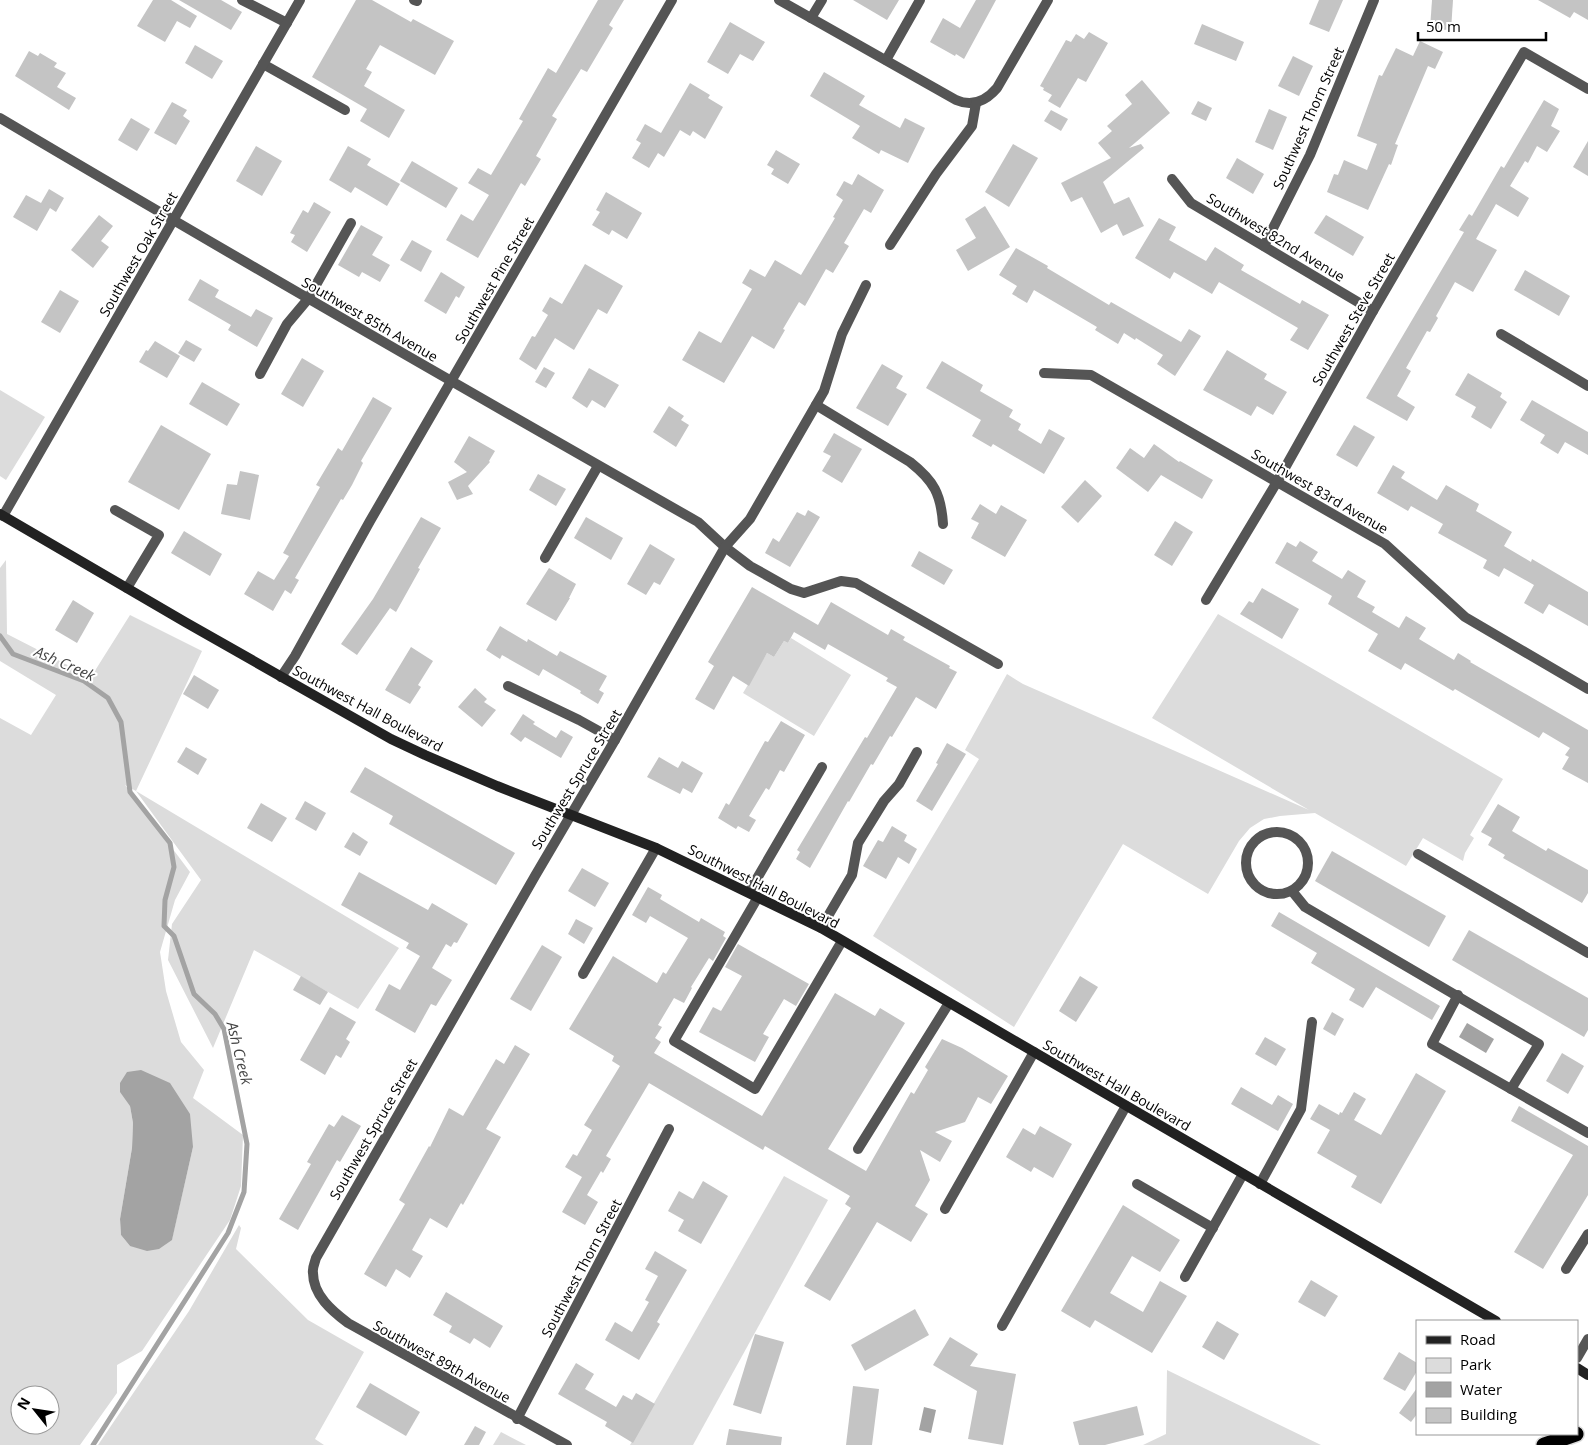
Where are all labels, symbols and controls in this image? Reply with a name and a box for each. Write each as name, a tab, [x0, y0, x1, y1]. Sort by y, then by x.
scale bar	[1418, 10, 1546, 42]
text: 50 m	[1426, 16, 1461, 36]
street label: Southwest Thorn Street	[1268, 44, 1348, 192]
street label: Southwest Oak Street	[95, 188, 181, 320]
street label: Southwest 82nd Avenue	[1203, 188, 1349, 286]
street label: Southwest Pine Street	[450, 213, 538, 347]
street label: Southwest Steve Street	[1307, 249, 1399, 389]
street label: Southwest 85th Avenue	[298, 272, 442, 366]
street label: Southwest 83rd Avenue	[1248, 444, 1392, 538]
water label: Ash Creek	[31, 640, 99, 686]
street label: Southwest Hall Boulevard	[290, 660, 446, 756]
street label: Southwest Spruce Street	[527, 705, 625, 853]
street label: Southwest Hall Boulevard	[685, 839, 843, 933]
water label: Ash Creek	[222, 1018, 258, 1087]
street label: Southwest Hall Boulevard	[1040, 1035, 1194, 1135]
street label: Southwest Spruce Street	[325, 1055, 421, 1203]
street label: Southwest Thorn Street	[536, 1196, 626, 1340]
street label: Southwest 89th Avenue	[370, 1315, 514, 1407]
legend	[1416, 1320, 1578, 1435]
text: Road	[1460, 1329, 1496, 1349]
text: Park	[1460, 1354, 1491, 1374]
text: Water	[1460, 1379, 1502, 1399]
north arrow	[10, 1385, 60, 1435]
text: N	[12, 1394, 34, 1413]
text: Building	[1460, 1404, 1517, 1424]

